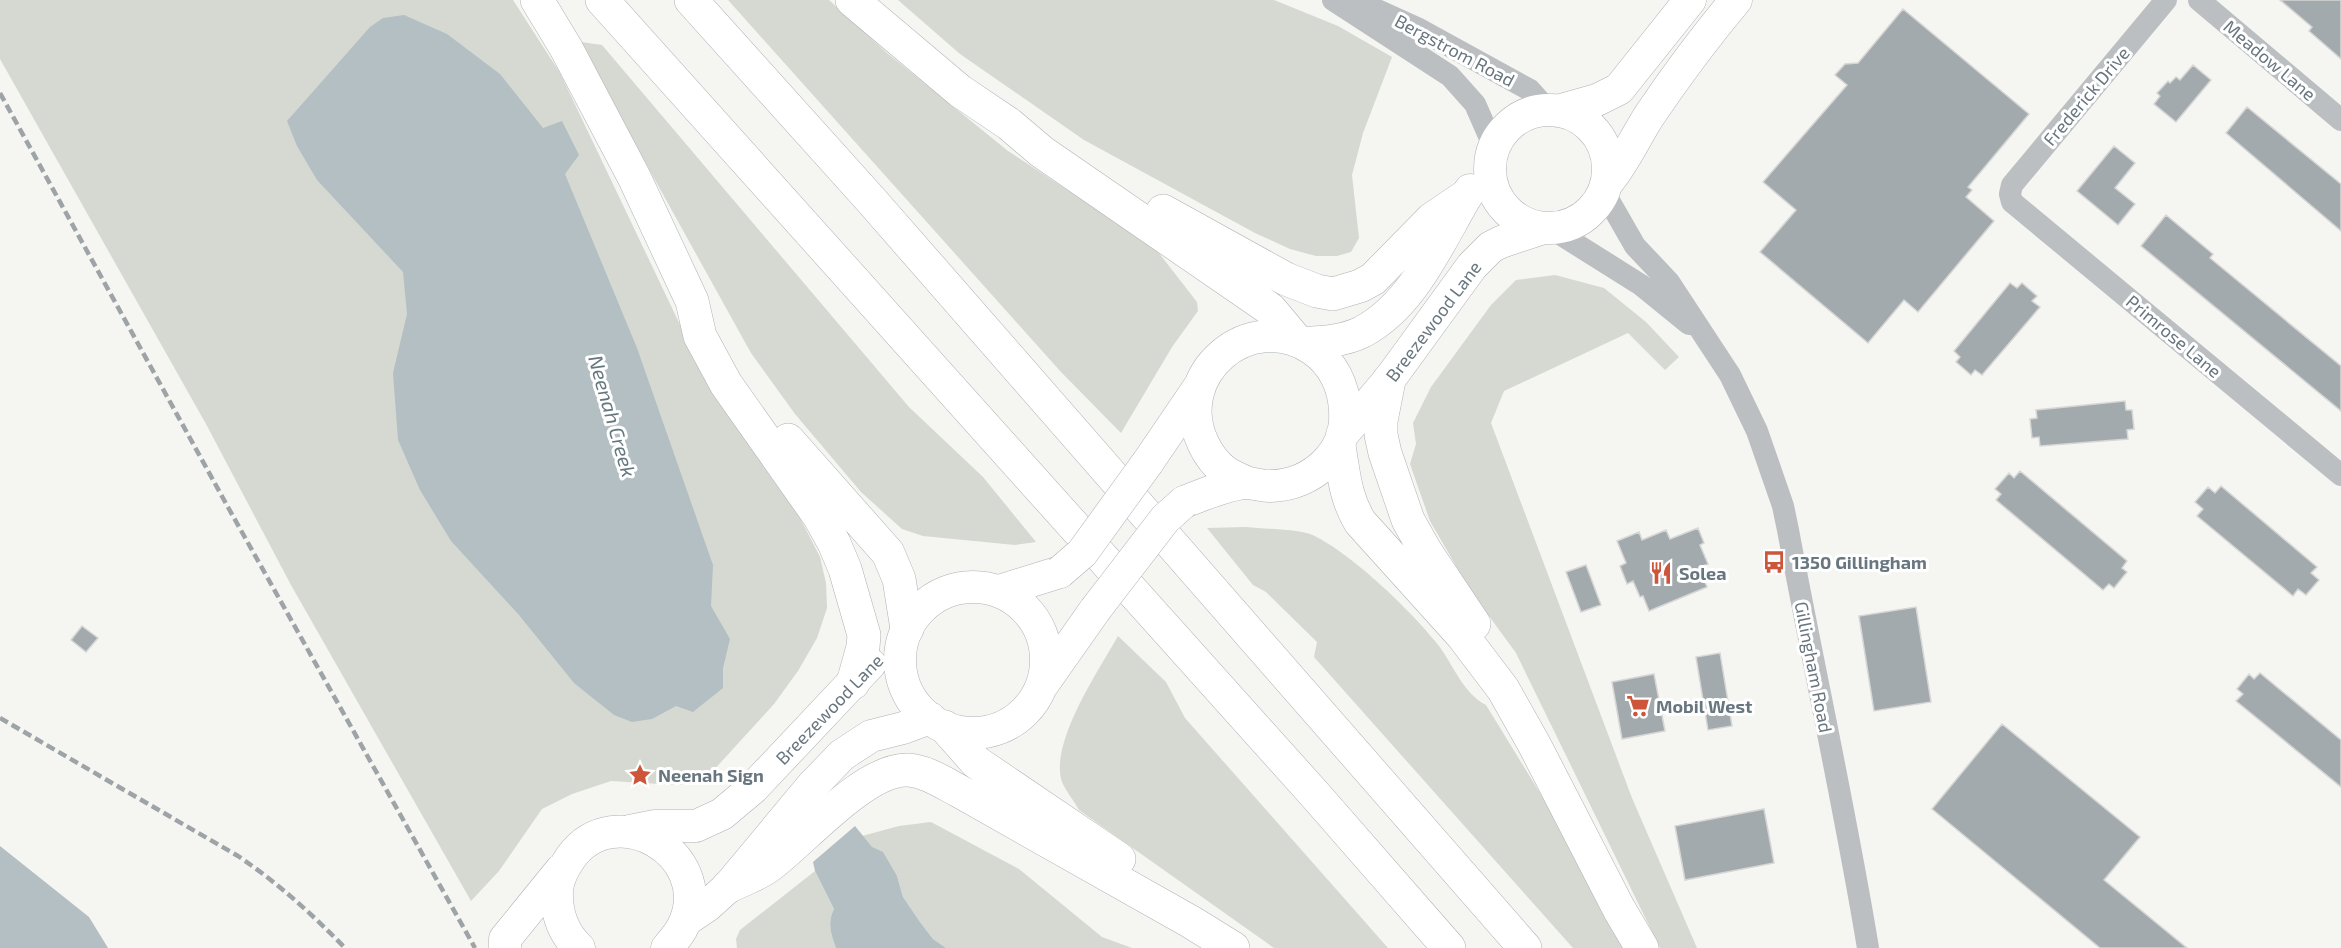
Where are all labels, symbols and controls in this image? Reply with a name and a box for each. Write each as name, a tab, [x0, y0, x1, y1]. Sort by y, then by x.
street label: Bergstrom Road	[1391, 9, 1519, 91]
street label: Meadow Lane	[2219, 15, 2321, 105]
street label: Frederick Drive	[2038, 42, 2134, 150]
street label: Breezewood Lane	[1381, 256, 1485, 386]
street label: Primrose Lane	[2122, 290, 2226, 382]
water label: Neenah Creek	[584, 352, 642, 480]
bus stop icon: 1350 Gillingham	[1761, 549, 1787, 575]
place label: 1350 Gillingham	[1792, 551, 1927, 573]
restaurant icon: Solea	[1648, 560, 1674, 586]
place label: Solea	[1679, 562, 1726, 584]
street label: Gillingham Road	[1791, 600, 1837, 734]
street label: Breezewood Lane	[771, 649, 887, 769]
supermarket icon: Mobil West	[1625, 693, 1651, 719]
place label: Mobil West	[1656, 695, 1753, 717]
place icon: Neenah Sign	[627, 762, 653, 788]
place label: Neenah Sign	[658, 764, 764, 786]

